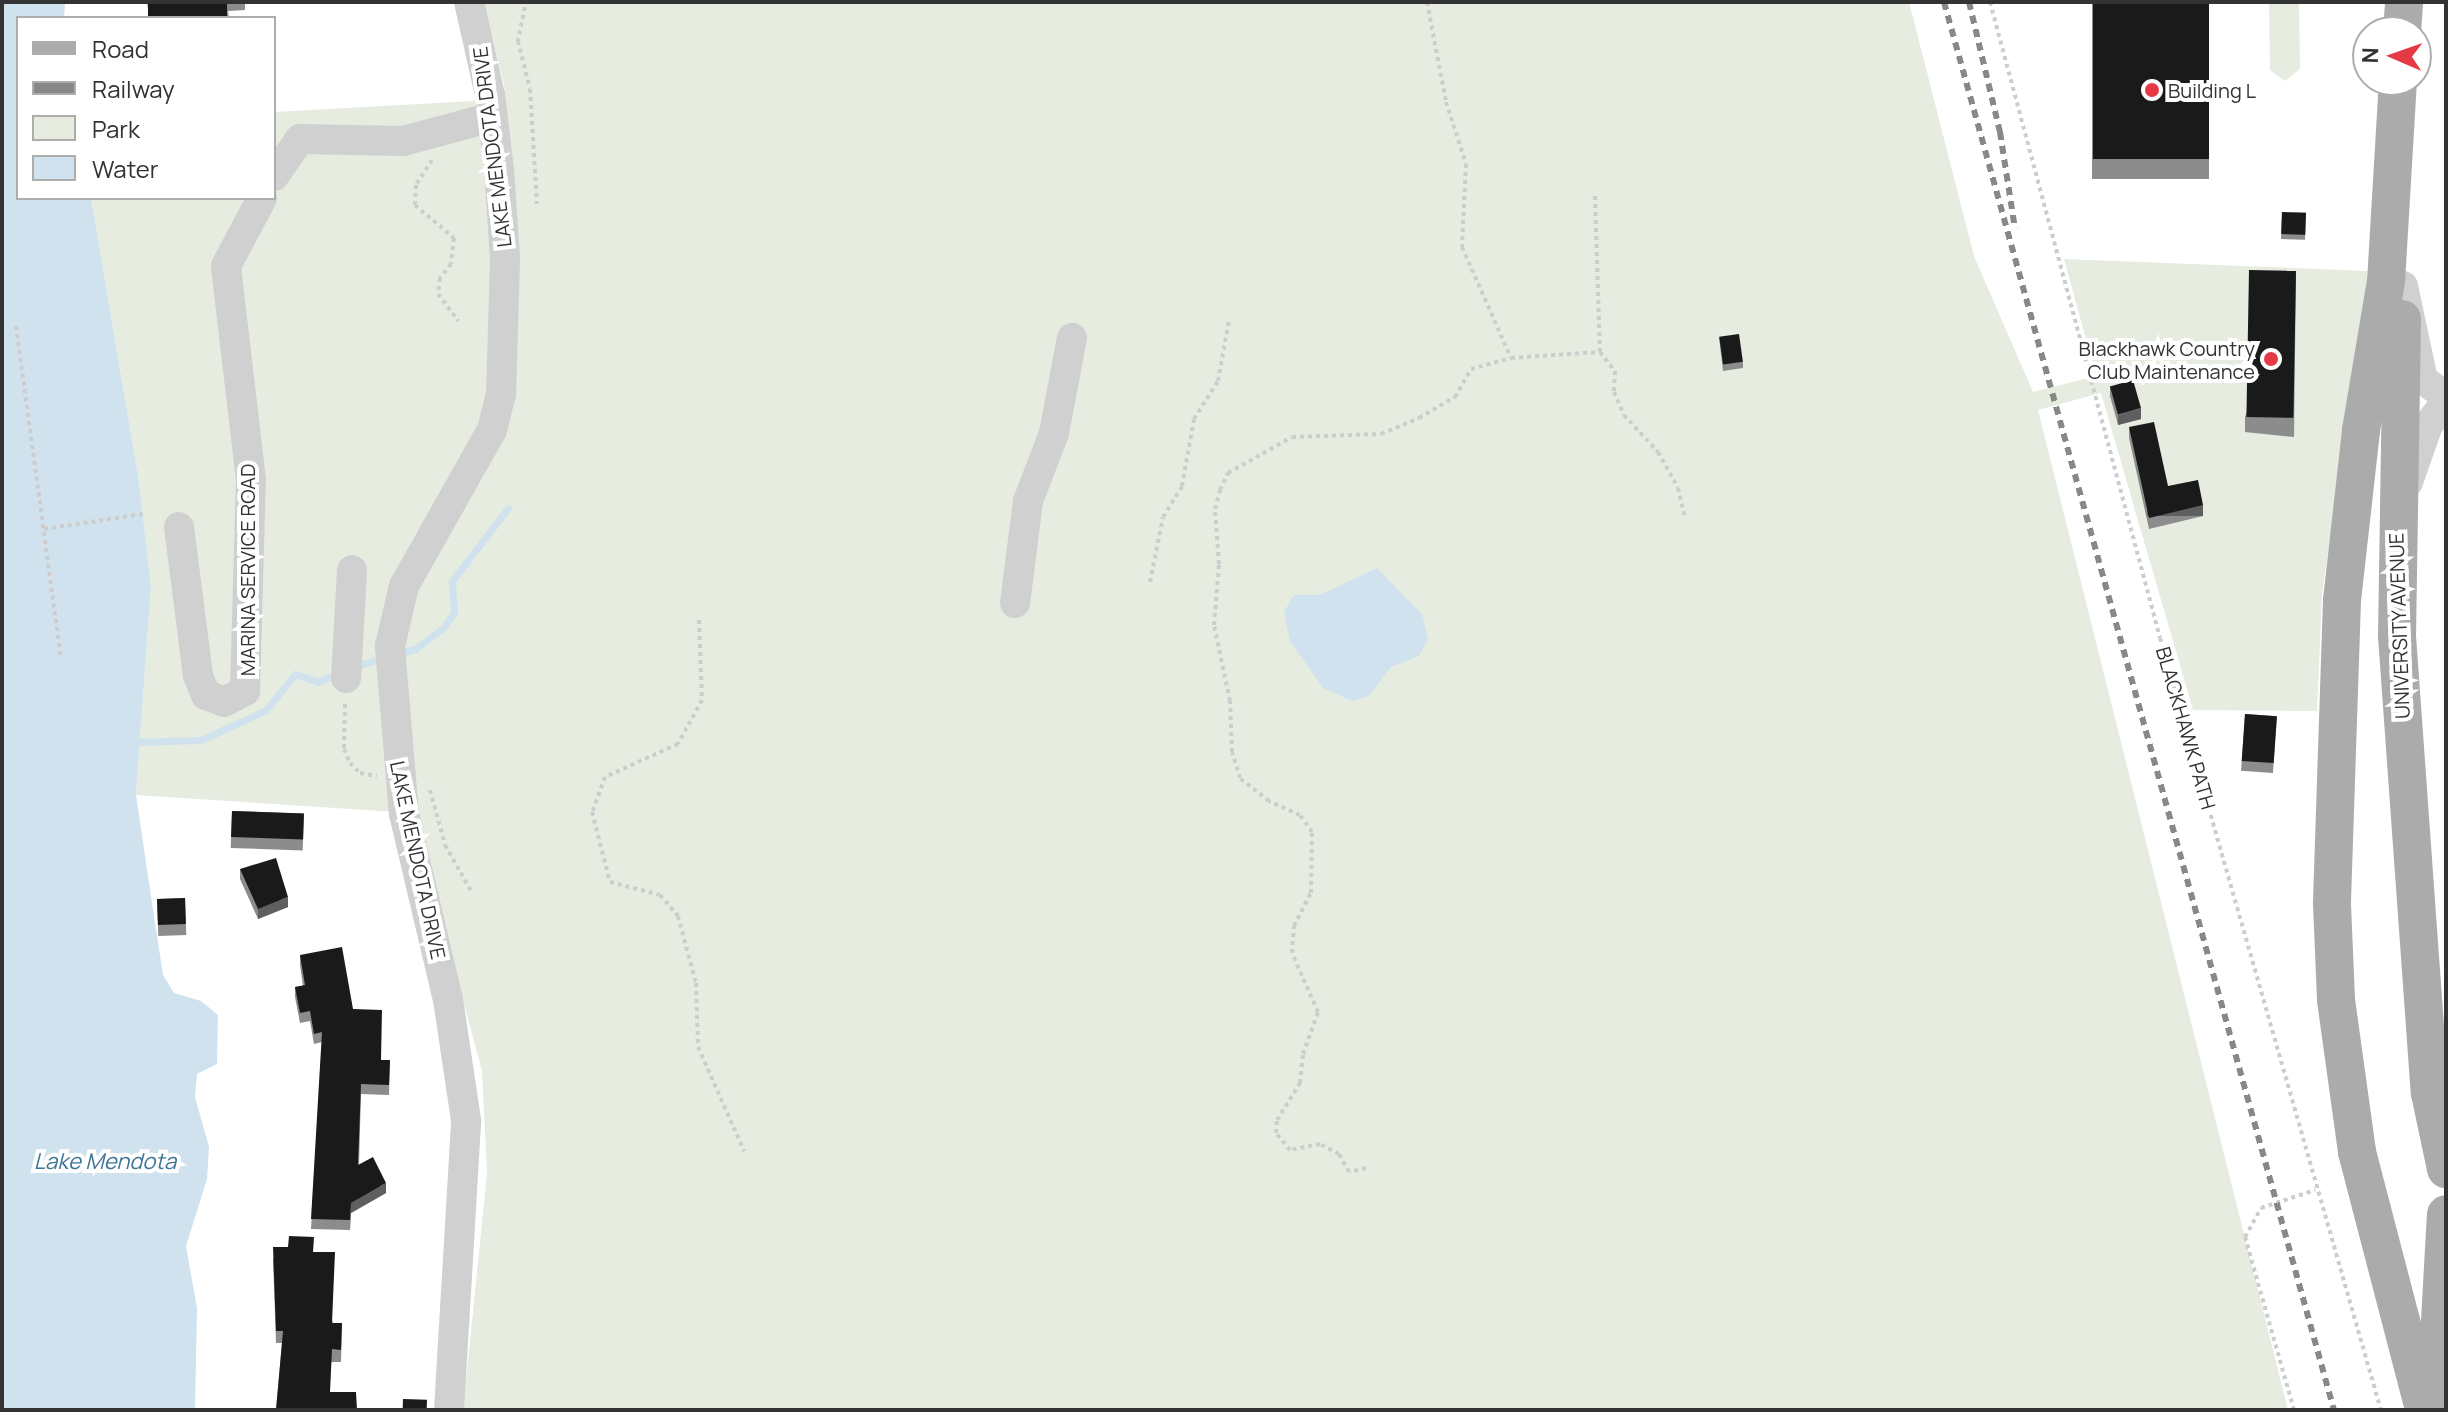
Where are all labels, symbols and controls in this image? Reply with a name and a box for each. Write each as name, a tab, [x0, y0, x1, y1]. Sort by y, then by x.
legend	[16, 16, 276, 200]
north arrow	[2352, 16, 2432, 96]
text: Road	[92, 32, 149, 65]
street label: LAKE MENDOTA DRIVE	[468, 45, 516, 249]
text: N	[2355, 47, 2385, 64]
text: Railway	[92, 72, 175, 105]
place label: Building L	[2168, 78, 2256, 102]
marker: Building L	[2143, 81, 2161, 99]
text: Park	[92, 112, 140, 145]
text: Water	[92, 152, 159, 185]
place label: Blackhawk Country Club Maintenance	[2079, 336, 2255, 383]
marker: Blackhawk Country Club Maintenance	[2262, 350, 2280, 368]
street label: MARINA SERVICE ROAD	[235, 464, 259, 676]
street label: UNIVERSITY AVENUE	[2384, 532, 2414, 720]
street label: BLACKHAWK PATH	[2151, 644, 2221, 812]
street label: LAKE MENDOTA DRIVE	[385, 759, 451, 961]
water label: Lake Mendota	[34, 1149, 176, 1175]

